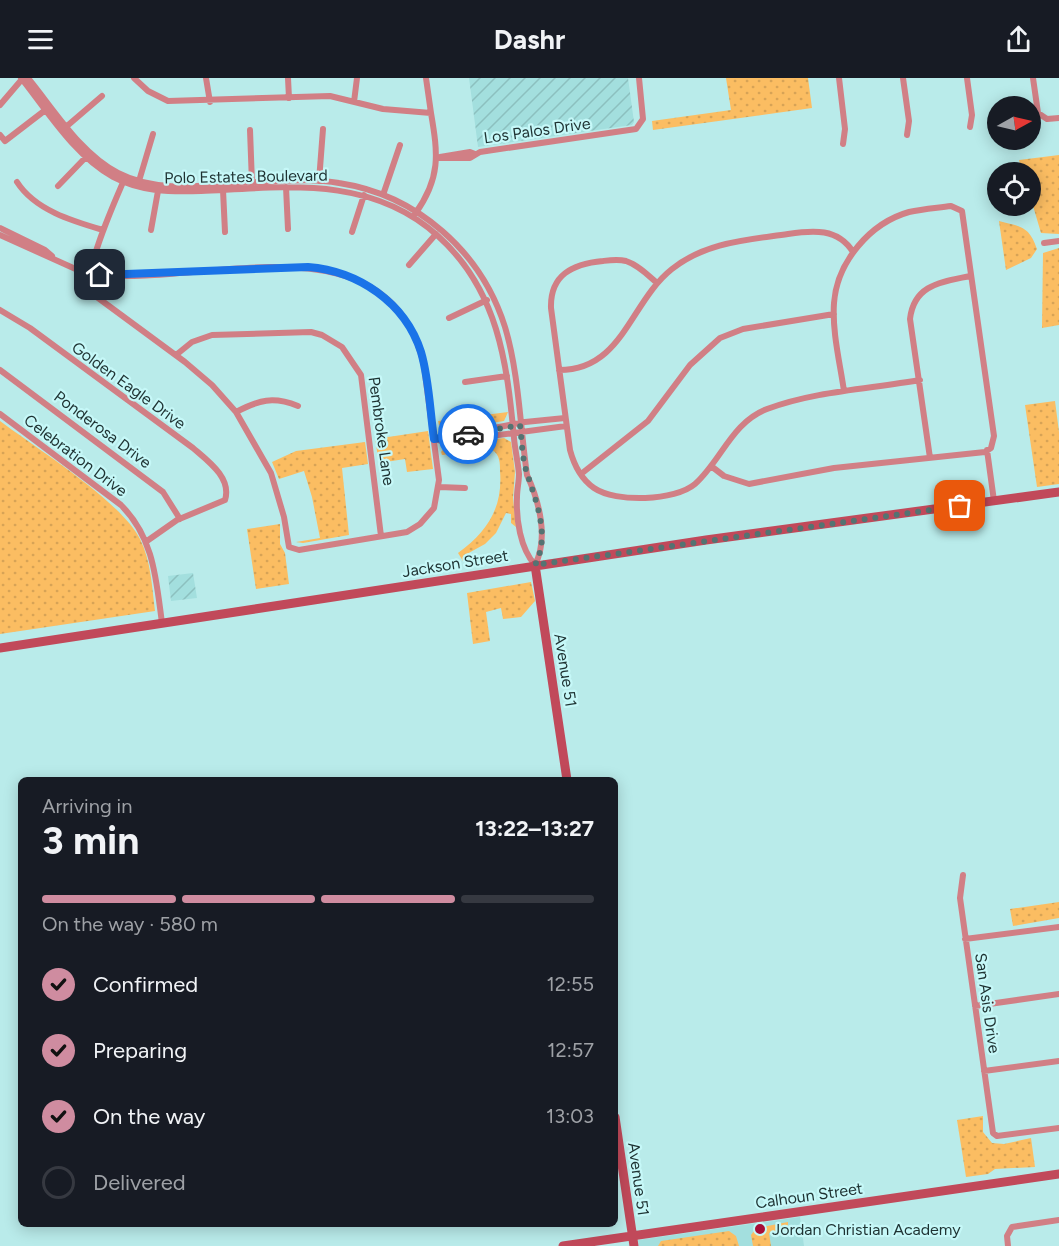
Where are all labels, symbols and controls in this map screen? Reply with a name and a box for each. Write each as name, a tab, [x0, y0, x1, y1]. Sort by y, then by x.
icon: menu	[24, 23, 57, 56]
text: Dashr	[494, 23, 565, 56]
icon: share	[1002, 23, 1035, 56]
north arrow	[987, 96, 1041, 150]
map controls	[987, 96, 1041, 216]
street label: Los Palos Drive	[483, 114, 592, 147]
button: locate	[987, 162, 1041, 216]
street label: Polo Estates Boulevard	[164, 166, 328, 187]
pin	[74, 249, 125, 300]
icon: home	[83, 258, 116, 291]
street label: Golden Eagle Drive	[68, 338, 190, 433]
street label: Pembroke Lane	[364, 375, 399, 487]
street label: Ponderosa Drive	[50, 387, 155, 472]
courier	[438, 404, 498, 464]
street label: Celebration Drive	[20, 410, 131, 501]
icon: car	[452, 418, 485, 451]
pin	[934, 480, 985, 531]
icon: bag	[943, 489, 976, 522]
street label: Jackson Street	[401, 546, 510, 581]
street label: Avenue 51	[550, 632, 581, 708]
text: Arriving in	[42, 794, 132, 818]
text: 13:22–13:27	[475, 815, 594, 842]
text: 3 min	[42, 817, 139, 864]
text: On the way · 580 m	[42, 912, 218, 936]
street label: San Asis Drive	[971, 952, 1004, 1055]
icon: check	[42, 968, 75, 1001]
text: Confirmed	[93, 971, 198, 998]
text: 12:55	[547, 972, 594, 996]
icon: check	[42, 1034, 75, 1067]
text: Preparing	[93, 1037, 187, 1064]
text: 12:57	[547, 1038, 594, 1062]
icon: check	[42, 1100, 75, 1133]
text: On the way	[93, 1103, 205, 1130]
text: 13:03	[546, 1104, 594, 1128]
street label: Avenue 51	[624, 1141, 653, 1217]
text: Delivered	[93, 1169, 186, 1196]
street label: Calhoun Street	[754, 1179, 864, 1212]
place label: Jordan Christian Academy	[772, 1220, 961, 1239]
marker: Jordan Christian Academy	[753, 1222, 767, 1236]

